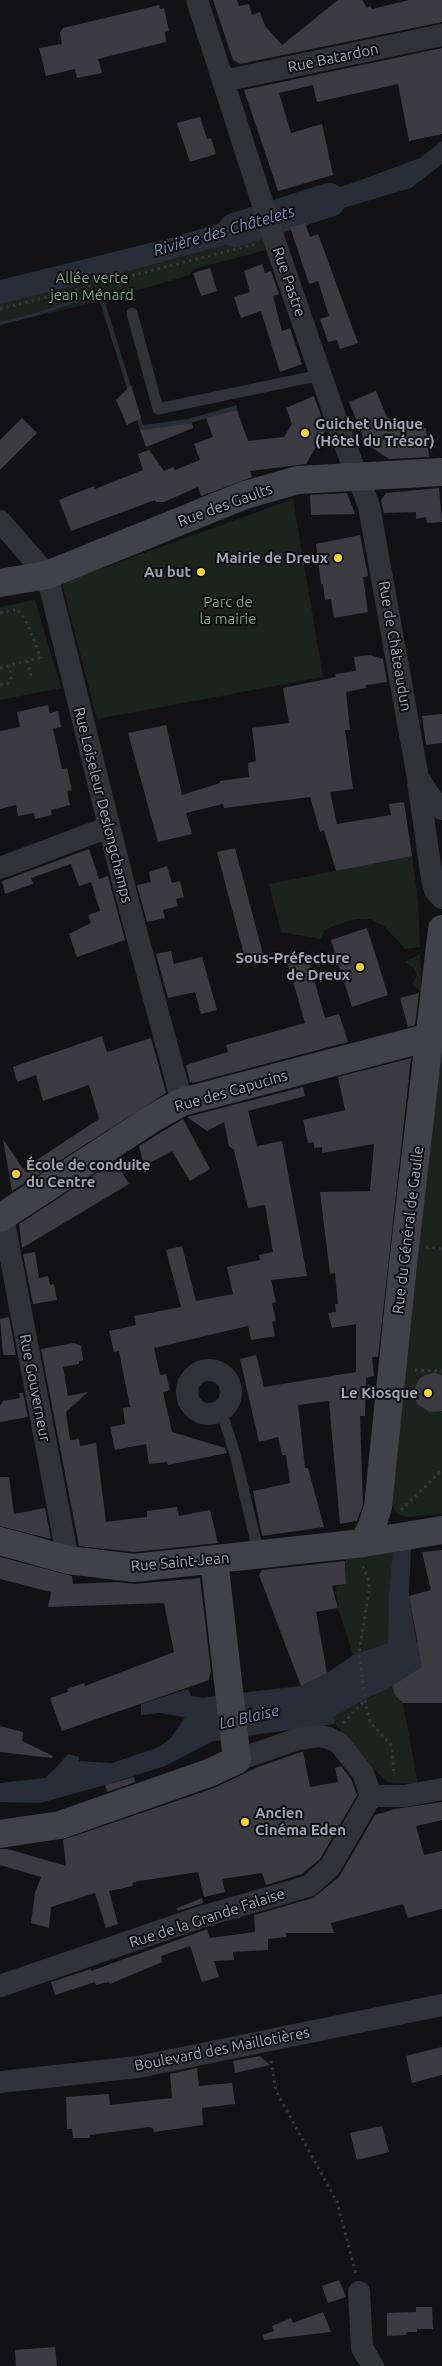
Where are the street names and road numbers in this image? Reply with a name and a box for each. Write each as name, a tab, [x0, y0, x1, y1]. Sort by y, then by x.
street label: Rue Batardon	[286, 40, 380, 76]
street label: Rue Pastre	[269, 245, 309, 319]
street label: Rue des Gaults	[175, 480, 275, 530]
street label: Rue de Châteaudun	[375, 579, 415, 713]
street label: Rue Loiseleur Deslongchamps	[70, 705, 136, 905]
street label: Rue des Capucins	[172, 1066, 290, 1116]
street label: Rue du Général de Gaulle	[389, 1145, 427, 1315]
street label: Rue Gouverneur	[16, 1333, 54, 1443]
street label: Rue Saint-Jean	[130, 1549, 230, 1575]
street label: Rue de la Grande Falaise	[127, 1884, 287, 1952]
street label: Boulevard des Maillotières	[133, 2023, 311, 2075]

